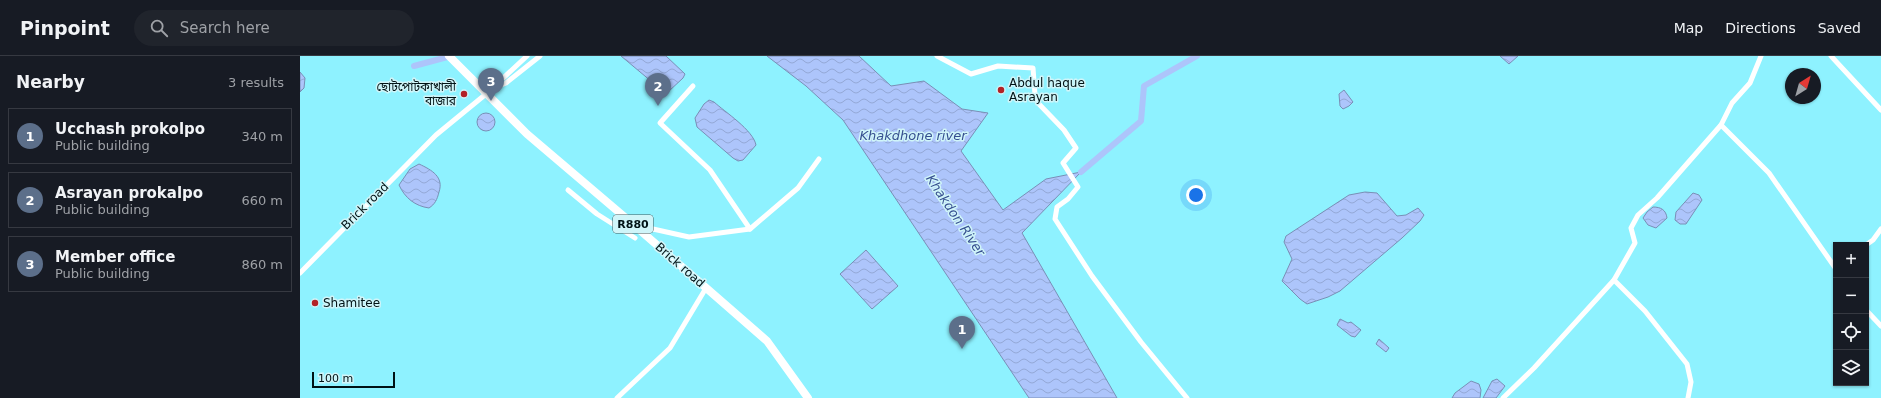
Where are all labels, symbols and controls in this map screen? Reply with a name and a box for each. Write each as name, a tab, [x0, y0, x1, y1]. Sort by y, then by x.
search box	[134, 10, 414, 46]
text: Pinpoint	[20, 17, 110, 39]
icon: search	[148, 17, 170, 39]
text: Search here	[180, 19, 270, 37]
text: Map	[1674, 20, 1703, 36]
text: Directions	[1725, 20, 1796, 36]
text: Saved	[1818, 20, 1861, 36]
pin: 3	[478, 68, 504, 101]
north arrow	[1785, 68, 1821, 104]
text: Nearby	[16, 72, 85, 92]
pin: 2	[645, 73, 671, 106]
text: 3 results	[228, 75, 284, 90]
place label: Abdul haque Asrayan	[1009, 76, 1085, 104]
place label: ছোটপোটকাখালী বাজার	[376, 79, 457, 108]
marker: Abdul haque Asrayan	[996, 85, 1006, 95]
marker: ছোটপোটকাখালী বাজার	[459, 89, 469, 99]
text: Ucchash prokolpo	[55, 120, 205, 138]
water label: Khakdhone river	[859, 128, 968, 143]
text: 1	[25, 129, 35, 144]
text: 340 m	[241, 129, 283, 144]
text: Public building	[55, 138, 150, 153]
water label: Khakdon River	[923, 172, 989, 260]
street label: Brick road	[339, 180, 391, 232]
text: Asrayan prokalpo	[55, 184, 203, 202]
your location	[1186, 185, 1206, 205]
text: 2	[25, 193, 35, 208]
text: 660 m	[241, 193, 283, 208]
text: Public building	[55, 202, 150, 217]
road number: R880	[613, 215, 653, 233]
street label: Brick road	[652, 240, 708, 290]
map controls	[1833, 242, 1869, 386]
button: +	[1833, 242, 1869, 278]
text: Member office	[55, 248, 175, 266]
text: 3	[25, 257, 35, 272]
text: 860 m	[241, 257, 283, 272]
text: Public building	[55, 266, 150, 281]
button: −	[1833, 278, 1869, 314]
place label: Shamitee	[323, 296, 380, 310]
marker: Shamitee	[310, 298, 320, 308]
button: locate	[1833, 314, 1869, 350]
pin: 1	[949, 316, 975, 349]
button: layers	[1833, 350, 1869, 386]
scale bar	[312, 370, 395, 389]
text: 100 m	[318, 372, 353, 385]

